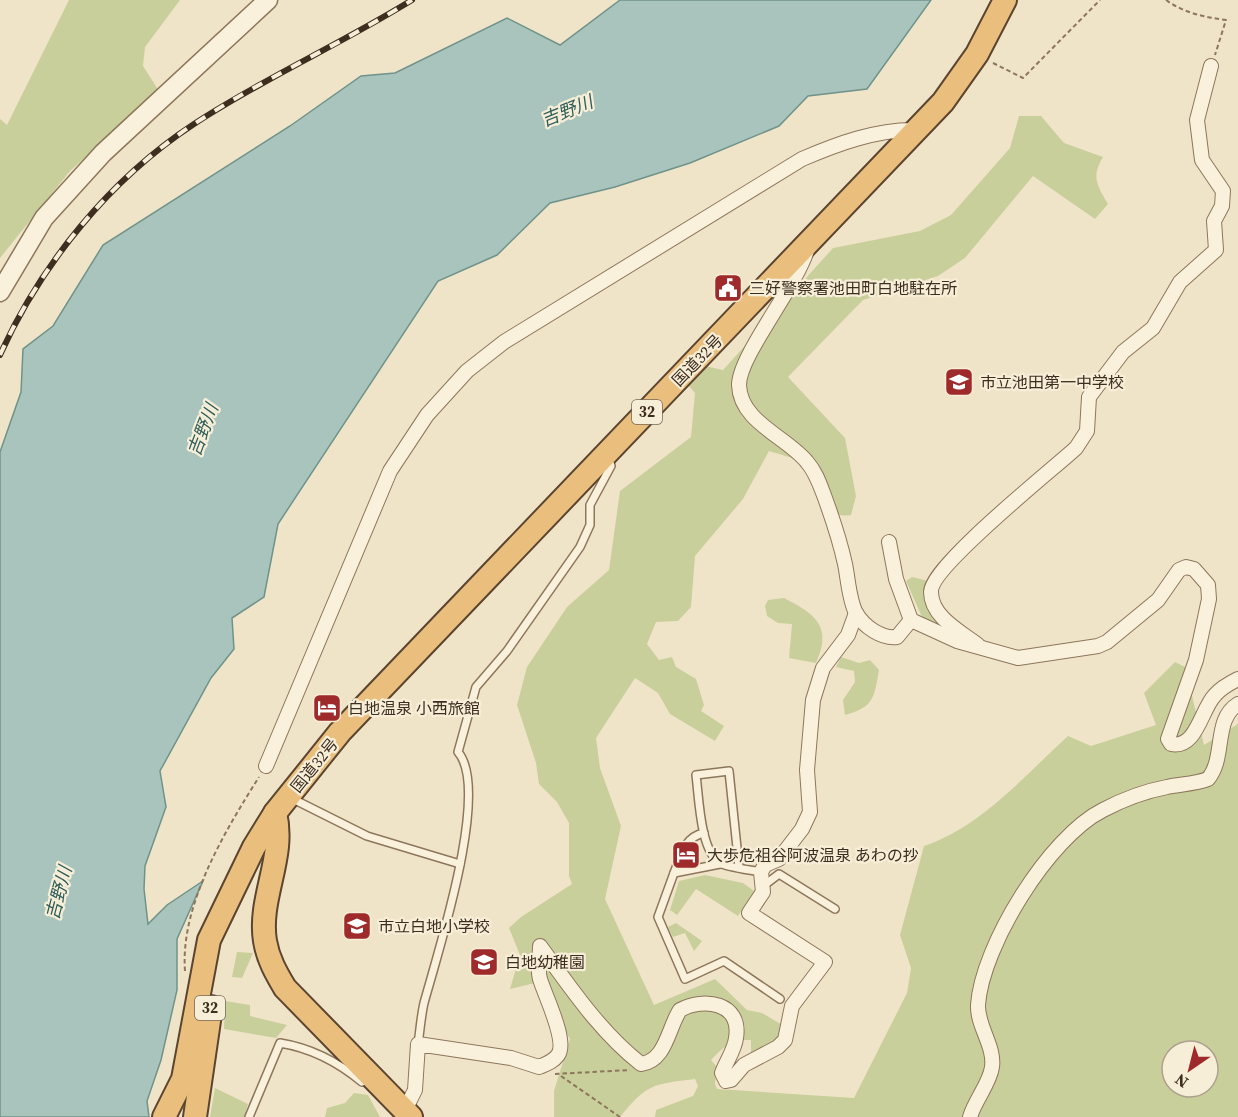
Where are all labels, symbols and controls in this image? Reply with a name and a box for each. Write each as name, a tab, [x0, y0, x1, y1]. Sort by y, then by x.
water label: 吉野川	[537, 88, 598, 132]
public building icon: 三好警察署池田町白地駐在所	[712, 272, 744, 304]
place label: 三好警察署池田町白地駐在所	[749, 277, 957, 299]
street label: 国道32号	[667, 329, 727, 391]
school or university icon: 市立池田第一中学校	[943, 366, 975, 398]
place label: 市立池田第一中学校	[980, 371, 1124, 393]
water label: 吉野川	[181, 398, 225, 460]
road number: 32	[632, 400, 662, 424]
hotel icon: 白地温泉 小西旅館	[311, 692, 343, 724]
place label: 白地温泉 小西旅館	[348, 697, 480, 719]
street label: 国道32号	[285, 733, 343, 797]
hotel icon: 大歩危祖谷阿波温泉 あわの抄	[670, 839, 702, 871]
place label: 大歩危祖谷阿波温泉 あわの抄	[707, 844, 919, 866]
water label: 吉野川	[39, 862, 78, 922]
school or university icon: 市立白地小学校	[341, 910, 373, 942]
place label: 市立白地小学校	[378, 915, 490, 937]
school or university icon: 白地幼稚園	[468, 946, 500, 978]
place label: 白地幼稚園	[505, 951, 585, 973]
road number: 32	[195, 996, 225, 1020]
north arrow	[1160, 1039, 1220, 1099]
text: N	[1170, 1069, 1192, 1094]

